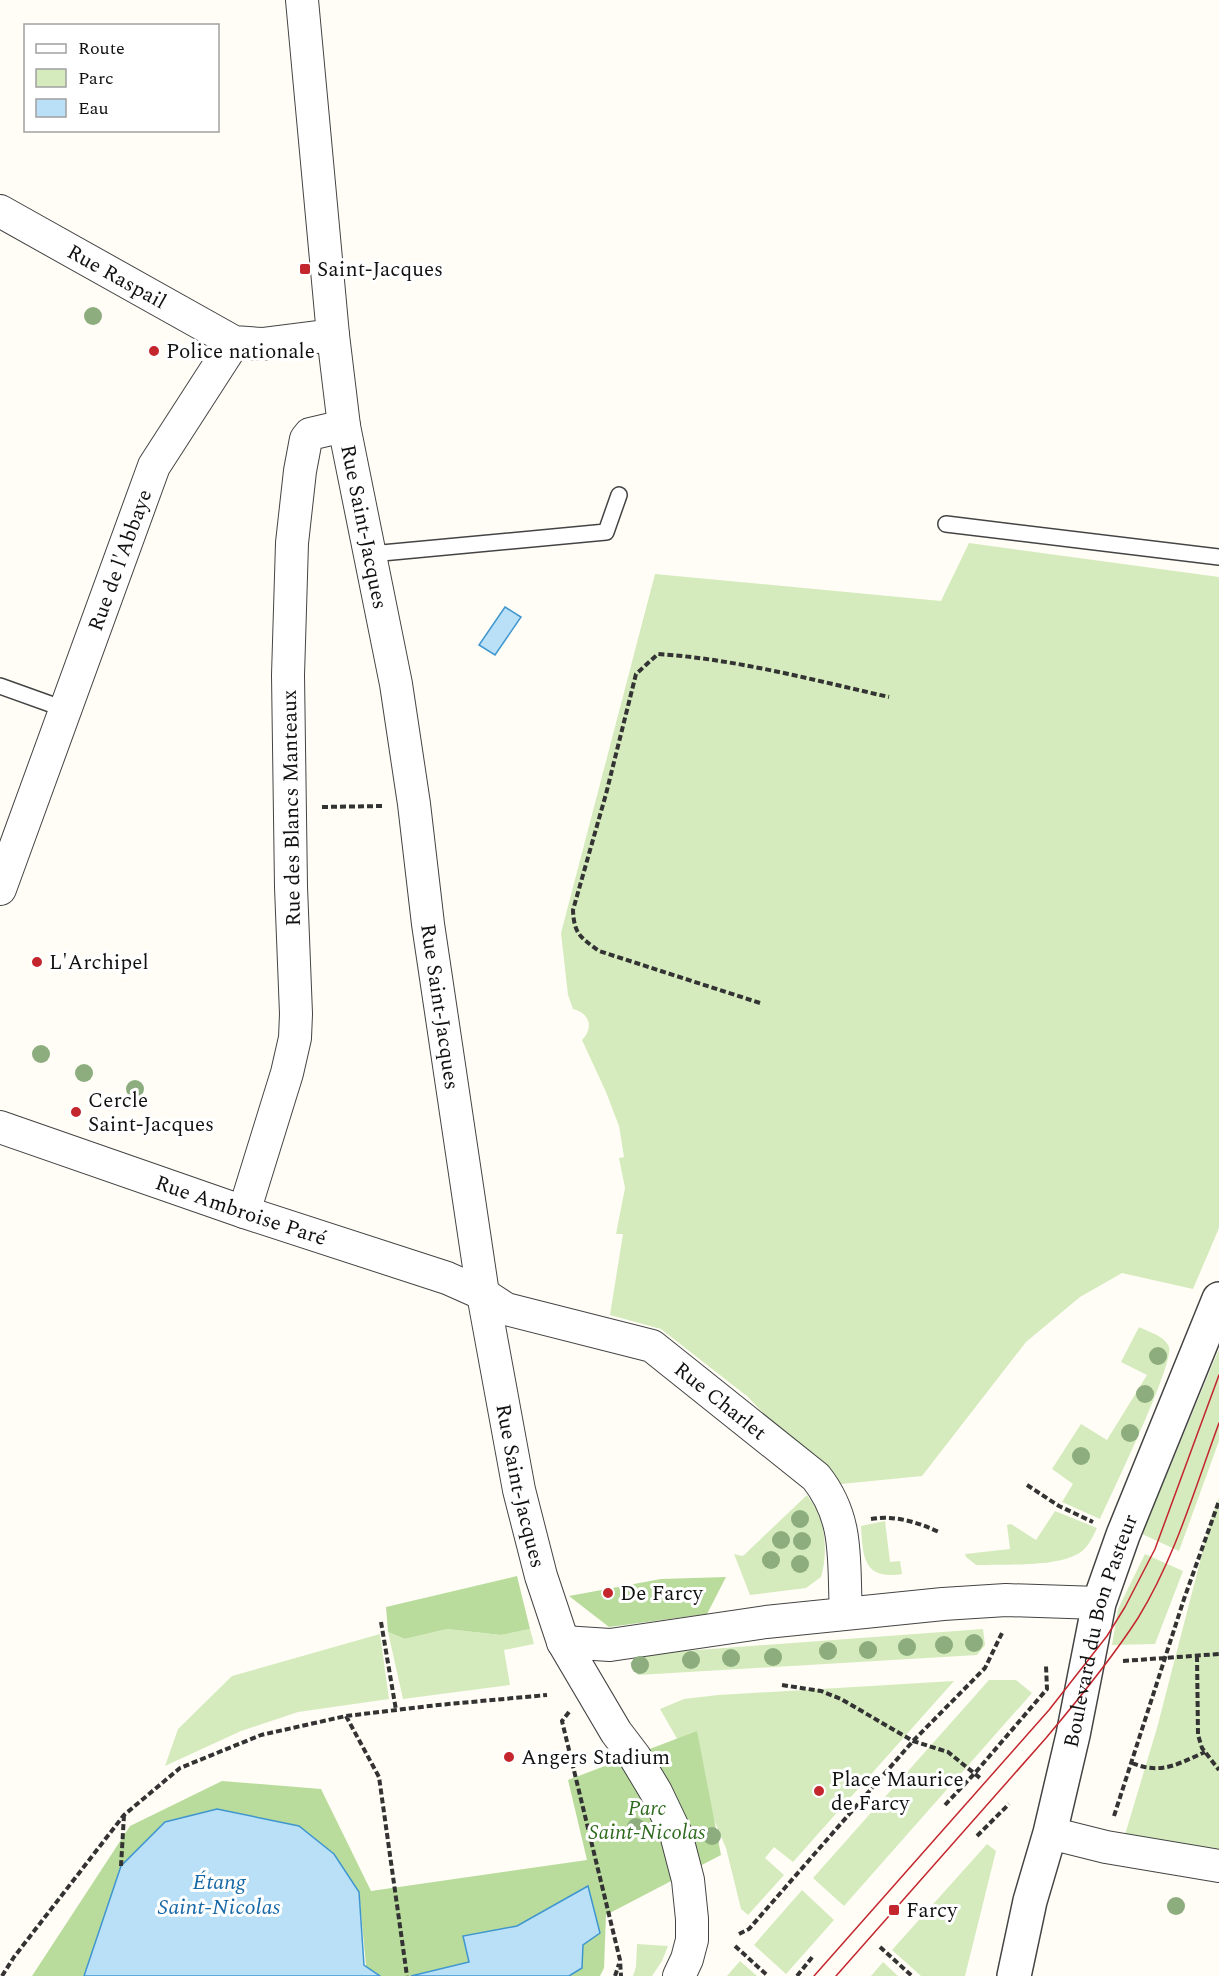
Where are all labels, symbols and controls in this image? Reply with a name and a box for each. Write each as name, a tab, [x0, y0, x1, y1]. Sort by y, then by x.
legend	[24, 24, 219, 132]
text: Route	[78, 35, 125, 62]
text: Parc	[78, 65, 114, 92]
text: Eau	[78, 95, 109, 122]
street label: Rue Raspail	[61, 237, 172, 318]
place label: Saint-Jacques	[317, 254, 443, 286]
marker: Saint-Jacques	[298, 262, 312, 276]
place label: Police nationale	[166, 336, 315, 368]
marker: Police nationale	[147, 344, 161, 358]
street label: Rue Saint-Jacques	[331, 442, 396, 612]
street label: Rue de l'Abbaye	[80, 485, 161, 636]
street label: Rue des Blancs Manteaux	[274, 689, 310, 927]
street label: Rue Saint-Jacques	[411, 922, 467, 1092]
place label: L'Archipel	[49, 947, 149, 979]
marker: L'Archipel	[30, 955, 44, 969]
place label: Cercle Saint-Jacques	[88, 1085, 214, 1141]
marker: Cercle Saint-Jacques	[69, 1105, 83, 1119]
street label: Rue Ambroise Paré	[151, 1167, 331, 1255]
street label: Rue Charlet	[667, 1354, 773, 1449]
street label: Rue Saint-Jacques	[486, 1401, 553, 1572]
street label: Boulevard du Bon Pasteur	[1056, 1509, 1147, 1751]
place label: De Farcy	[620, 1578, 704, 1610]
marker: De Farcy	[601, 1586, 615, 1600]
place label: Angers Stadium	[521, 1742, 670, 1774]
marker: Angers Stadium	[502, 1750, 516, 1764]
place label: Place Maurice de Farcy	[831, 1764, 964, 1820]
marker: Place Maurice de Farcy	[812, 1784, 826, 1798]
park label: Parc Saint-Nicolas	[588, 1793, 706, 1849]
water label: Étang Saint-Nicolas	[158, 1866, 281, 1924]
place label: Farcy	[906, 1895, 958, 1927]
marker: Farcy	[887, 1903, 901, 1917]

